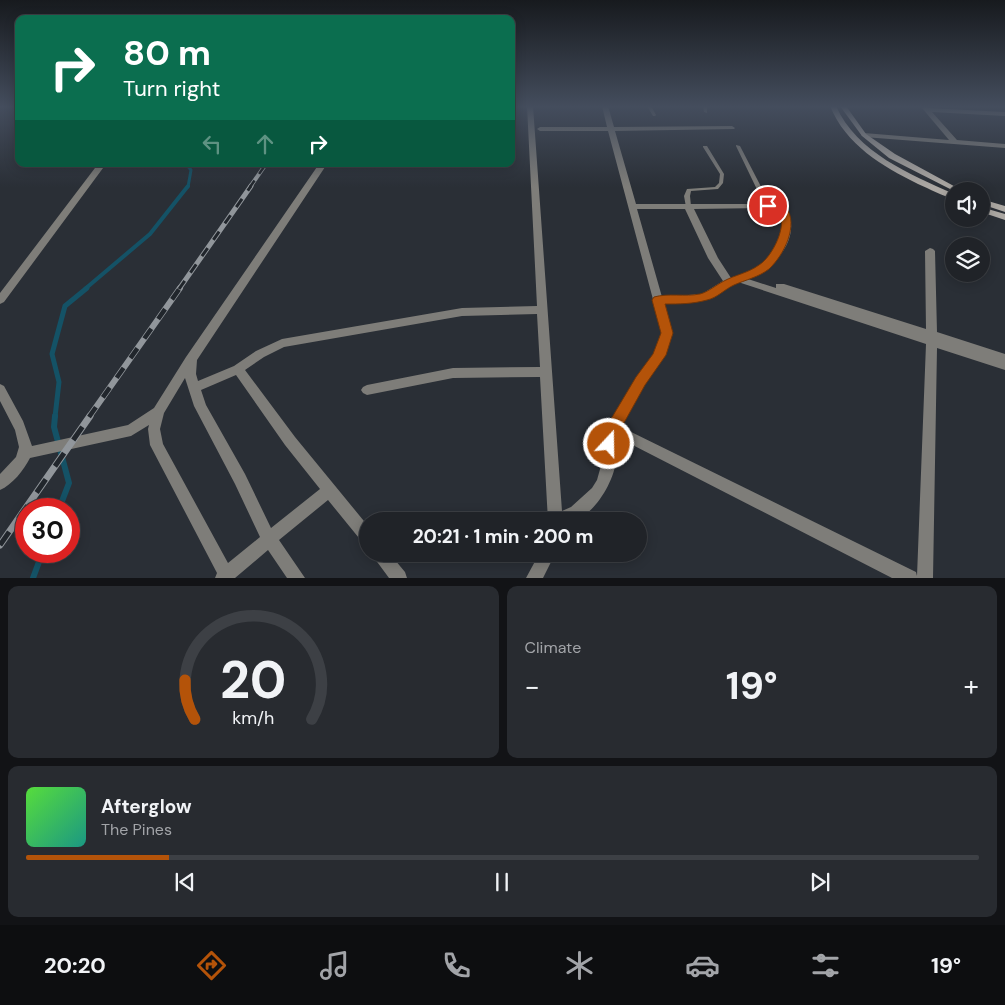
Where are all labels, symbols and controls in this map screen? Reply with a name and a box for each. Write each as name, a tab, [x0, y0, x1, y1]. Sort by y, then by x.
text: 80 m	[123, 30, 211, 76]
icon: right	[40, 35, 105, 100]
text: Turn right	[123, 74, 220, 103]
icon: left	[198, 130, 226, 158]
icon: ahead	[251, 130, 279, 158]
icon: right	[304, 130, 332, 158]
map controls	[945, 182, 990, 282]
button: sound	[945, 182, 990, 227]
pin	[747, 185, 789, 227]
icon: arrive	[754, 192, 782, 220]
button: layers	[945, 237, 990, 282]
position arrow	[582, 417, 634, 469]
speed limit sign: 30	[15, 498, 80, 563]
text: 20:21 · 1 min · 200 m	[413, 524, 593, 549]
text: Climate	[525, 637, 581, 658]
text: 20	[220, 646, 286, 714]
text: 19°	[726, 661, 778, 711]
text: −	[525, 668, 540, 705]
text: +	[964, 668, 979, 705]
text: km/h	[232, 706, 274, 730]
text: Afterglow	[101, 794, 192, 819]
text: The Pines	[101, 819, 172, 840]
icon: previous	[171, 868, 199, 896]
icon: pause	[488, 868, 516, 896]
icon: next	[806, 868, 834, 896]
icon: directions	[194, 948, 229, 983]
icon: music	[317, 948, 352, 983]
icon: phone	[439, 948, 474, 983]
icon: climate	[562, 948, 597, 983]
icon: car	[685, 948, 720, 983]
icon: filters	[808, 948, 843, 983]
text: 20:20	[44, 951, 106, 980]
text: 19°	[931, 951, 961, 980]

